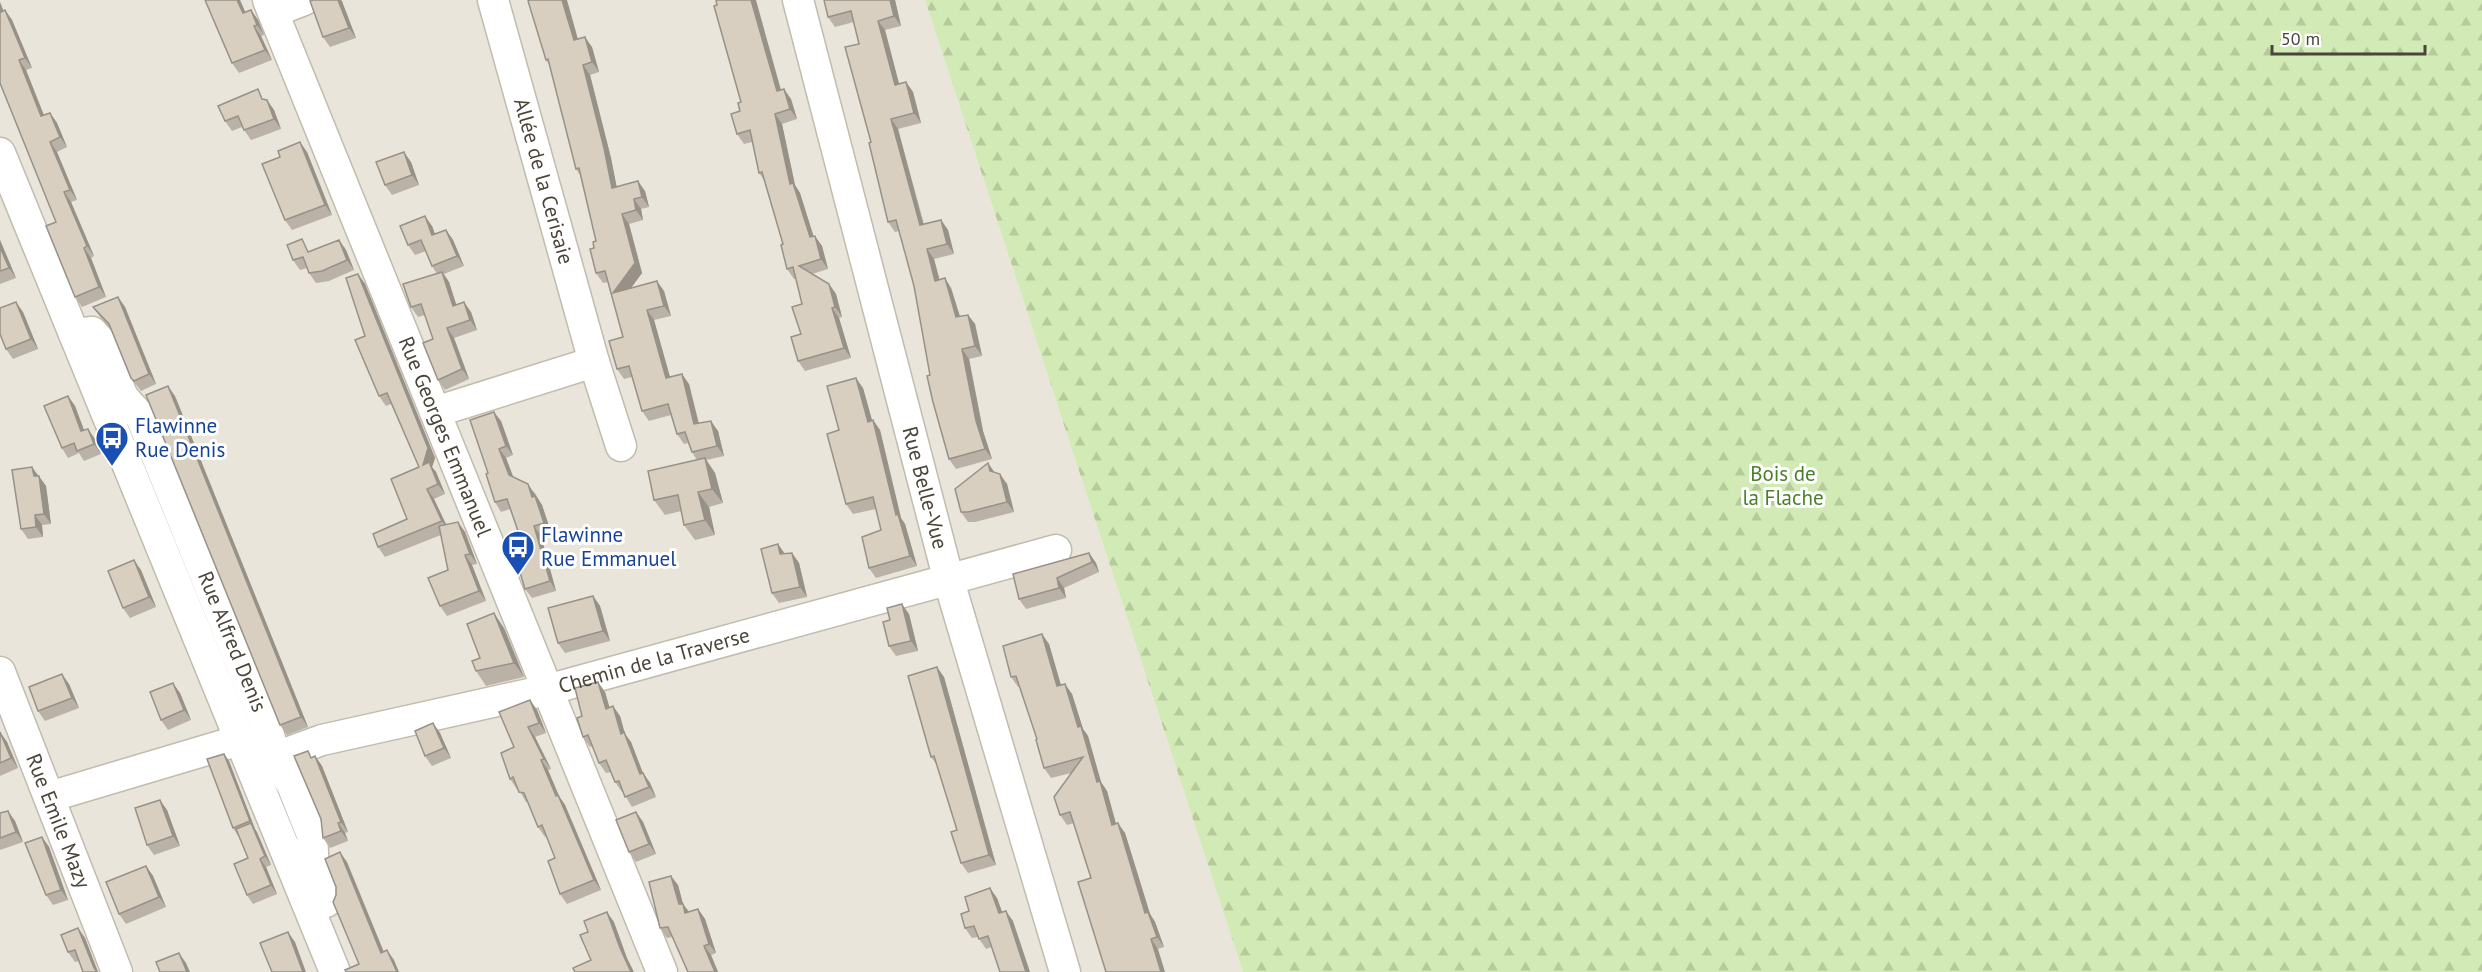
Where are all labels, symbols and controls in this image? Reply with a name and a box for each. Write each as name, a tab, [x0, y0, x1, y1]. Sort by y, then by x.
scale bar	[2272, 18, 2425, 56]
text: 50 m	[2281, 27, 2320, 50]
street label: Allée de la Cerisaie	[508, 95, 580, 267]
street label: Rue Georges Emmanuel	[393, 332, 498, 540]
place label: Flawinne Rue Denis	[135, 412, 225, 463]
bus stop icon: Flawinne Rue Denis	[94, 420, 130, 467]
street label: Rue Belle-Vue	[896, 423, 954, 552]
park label: Bois de la Flache	[1742, 460, 1824, 511]
place label: Flawinne Rue Emmanuel	[541, 521, 676, 572]
bus stop icon: Flawinne Rue Emmanuel	[500, 529, 536, 576]
street label: Rue Alfred Denis	[192, 567, 273, 716]
street label: Chemin de la Traverse	[555, 621, 753, 699]
street label: Rue Emile Mazy	[20, 750, 97, 892]

